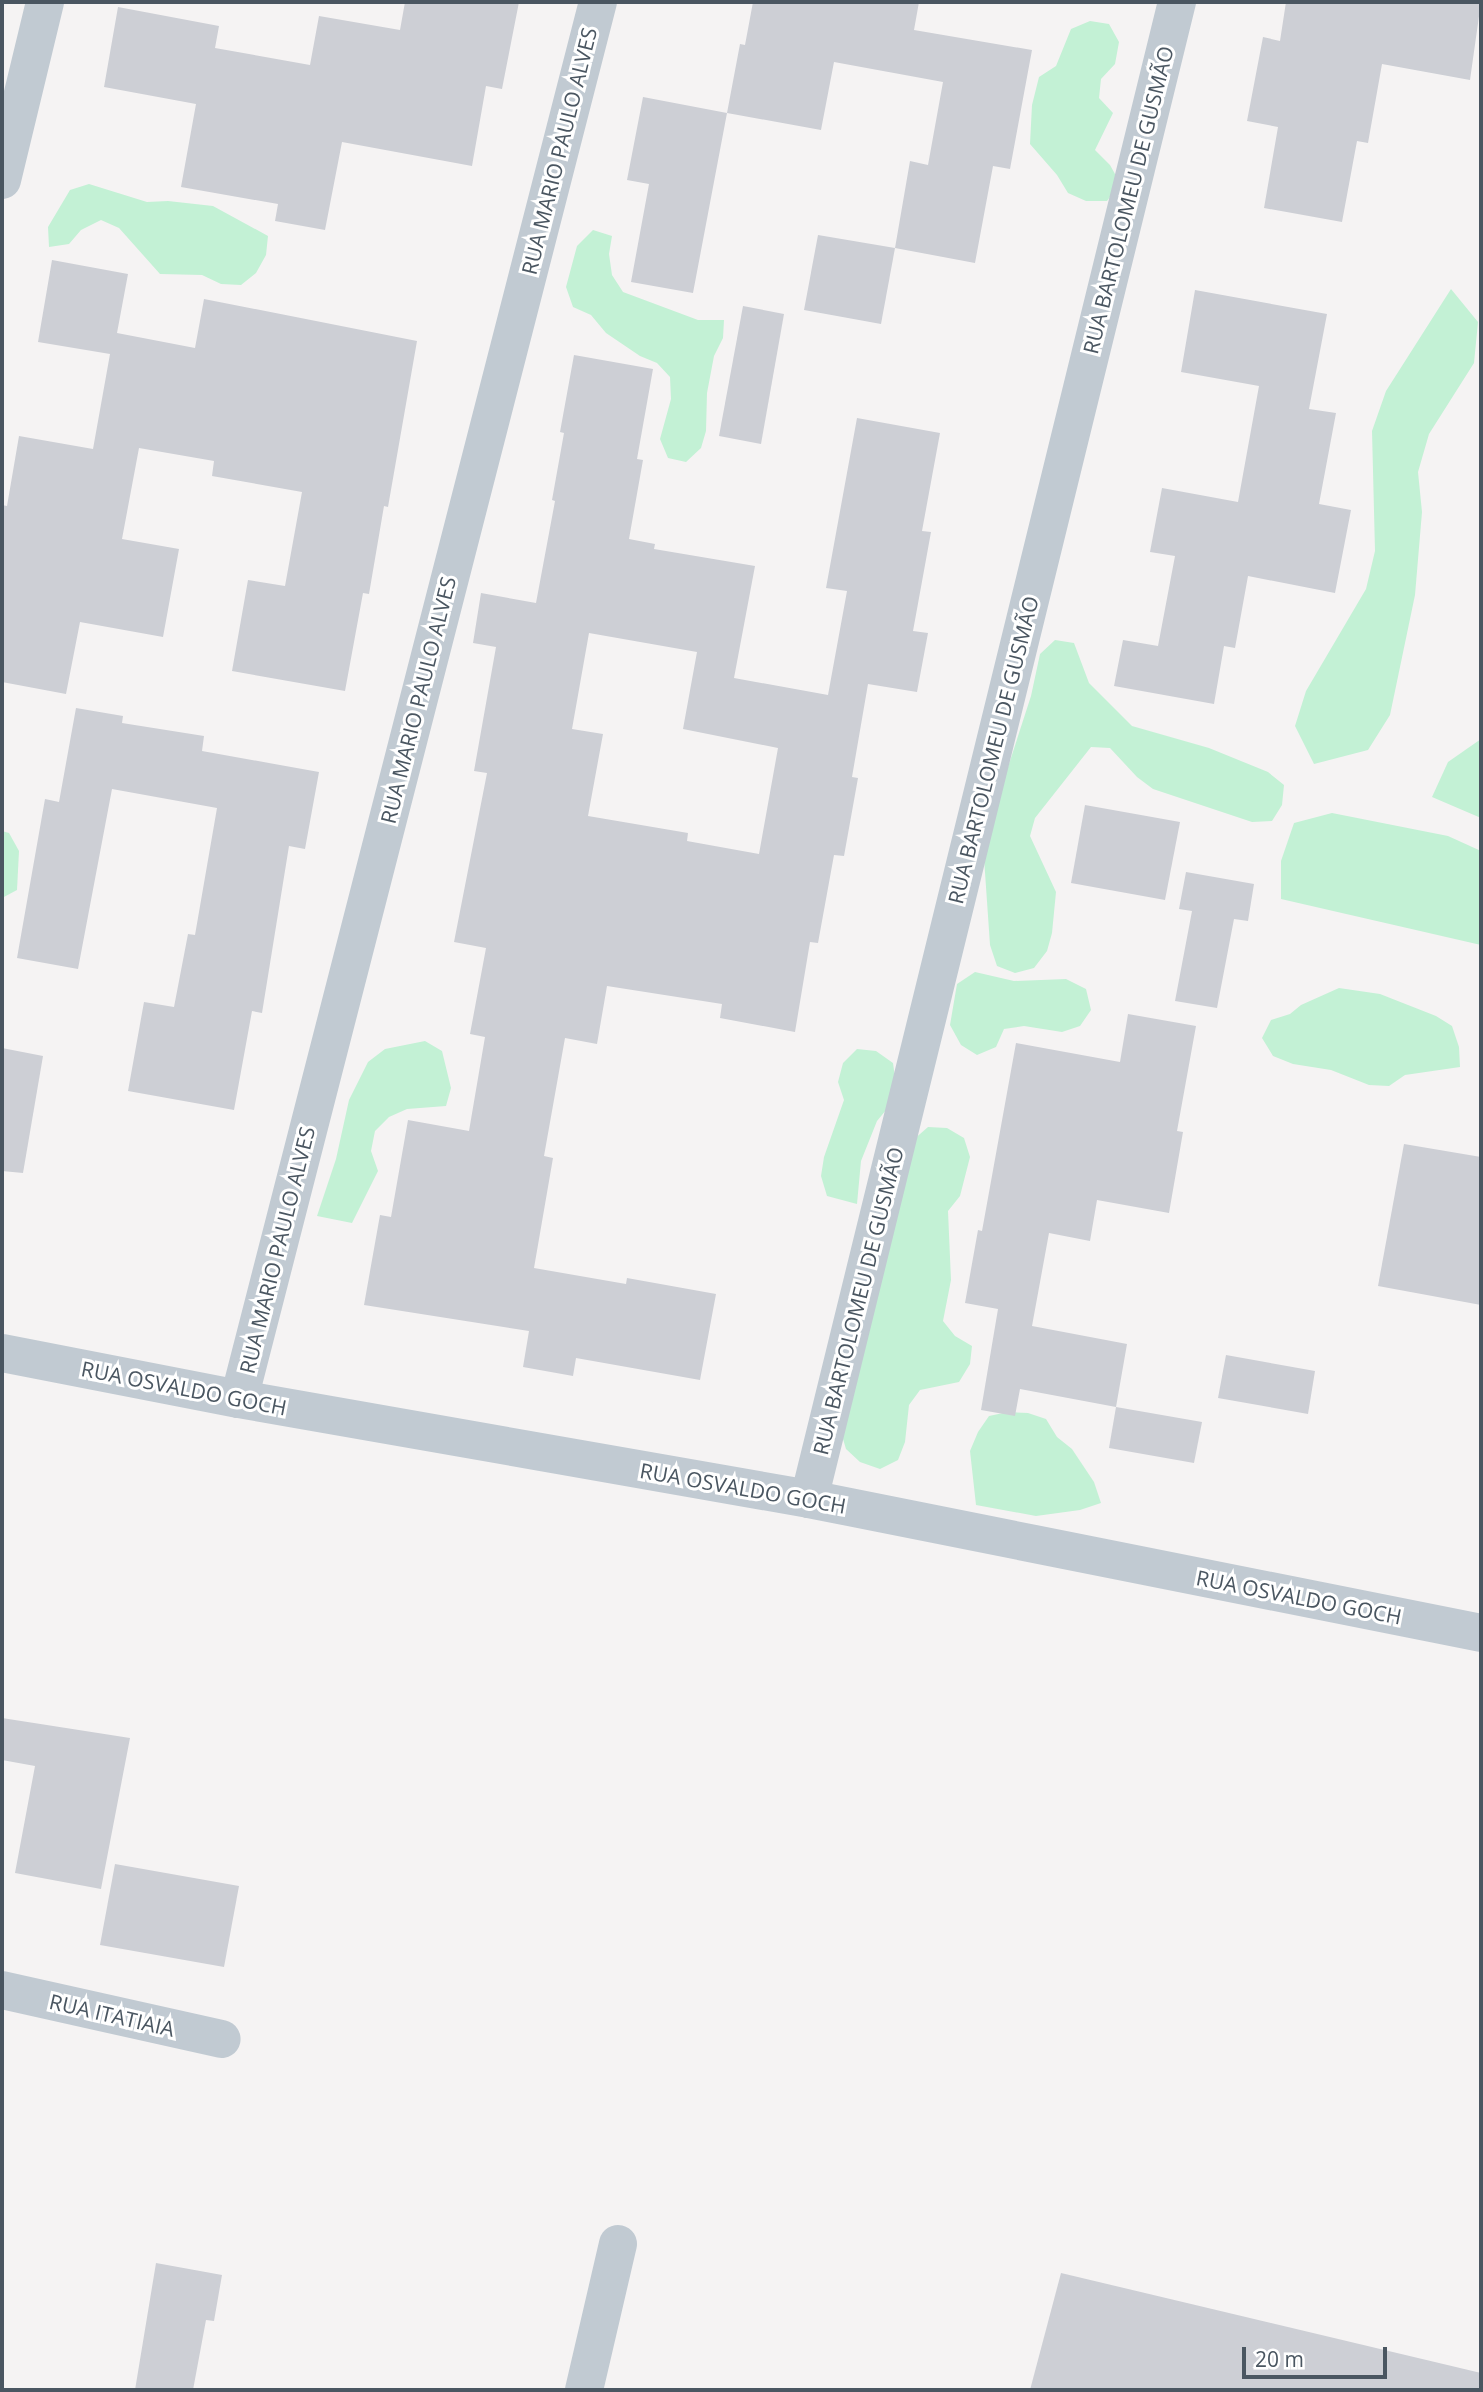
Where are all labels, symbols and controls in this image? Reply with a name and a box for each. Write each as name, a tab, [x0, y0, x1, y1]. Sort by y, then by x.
street label: RUA MARIO PAULO ALVES	[516, 25, 602, 277]
street label: RUA BARTOLOMEU DE GUSMÃO	[1078, 44, 1178, 356]
street label: RUA MARIO PAULO ALVES	[375, 574, 461, 826]
street label: RUA BARTOLOMEU DE GUSMÃO	[943, 594, 1043, 906]
street label: RUA MARIO PAULO ALVES	[234, 1124, 320, 1376]
street label: RUA BARTOLOMEU DE GUSMÃO	[808, 1145, 908, 1457]
street label: RUA OSVALDO GOCH	[79, 1356, 289, 1420]
street label: RUA OSVALDO GOCH	[638, 1457, 848, 1519]
street label: RUA OSVALDO GOCH	[1194, 1565, 1404, 1629]
street label: RUA ITATIAIA	[47, 1988, 177, 2042]
scale bar	[1245, 2332, 1390, 2376]
text: 20 m	[1255, 2345, 1304, 2373]

